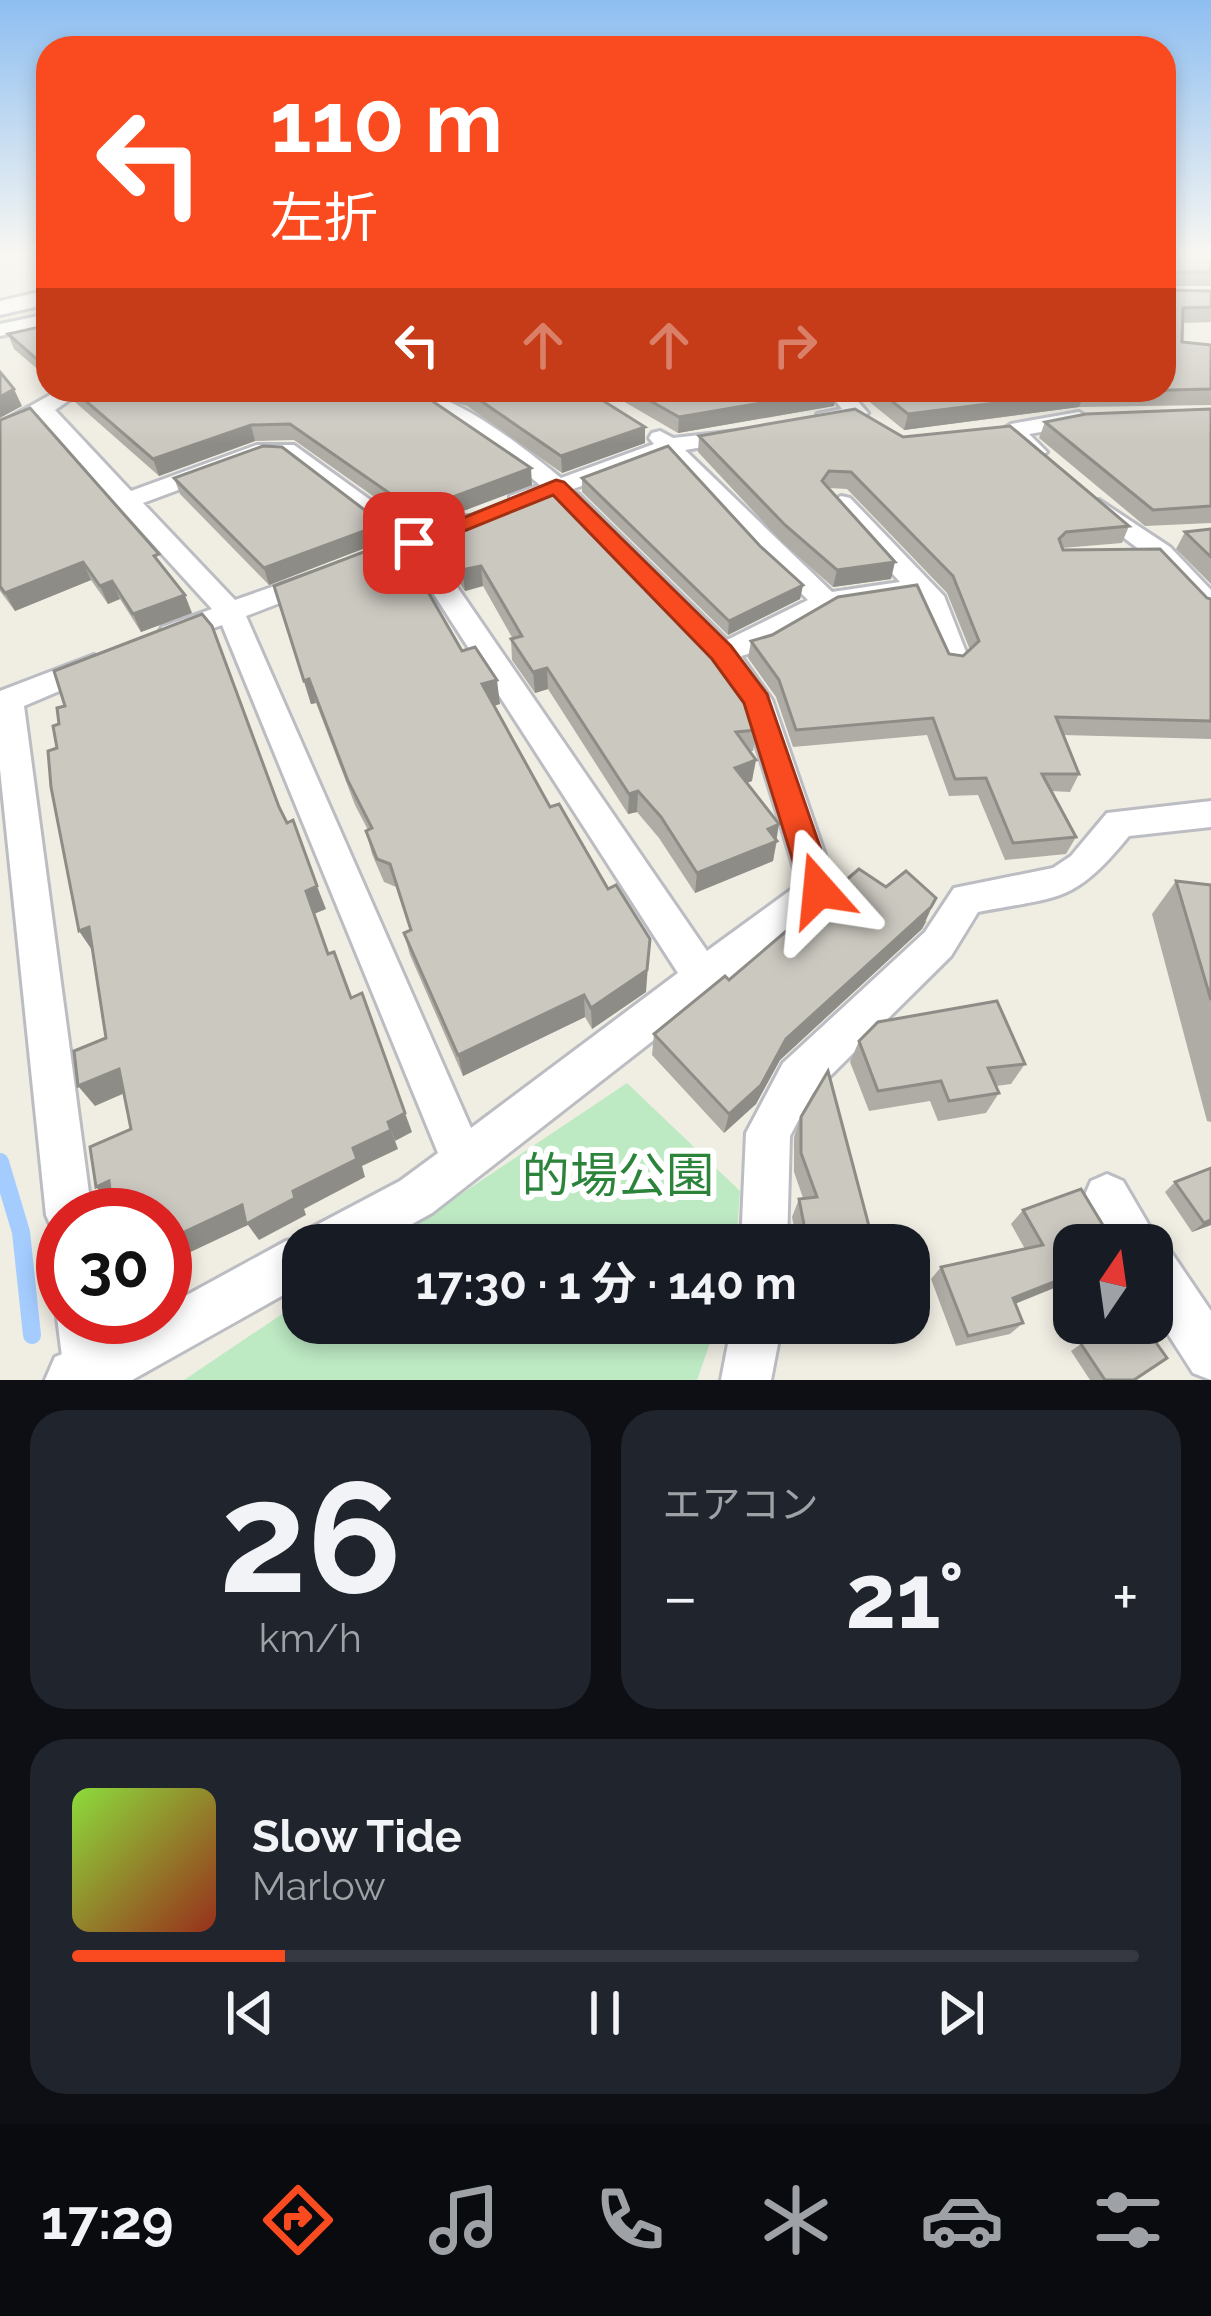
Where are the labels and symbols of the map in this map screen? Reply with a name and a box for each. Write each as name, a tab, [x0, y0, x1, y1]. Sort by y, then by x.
pin	[363, 492, 465, 594]
position arrow	[756, 827, 882, 953]
park label: 的場公園	[522, 1147, 714, 1203]
speed limit sign: 30	[36, 1188, 192, 1344]
north arrow	[1053, 1224, 1173, 1344]

